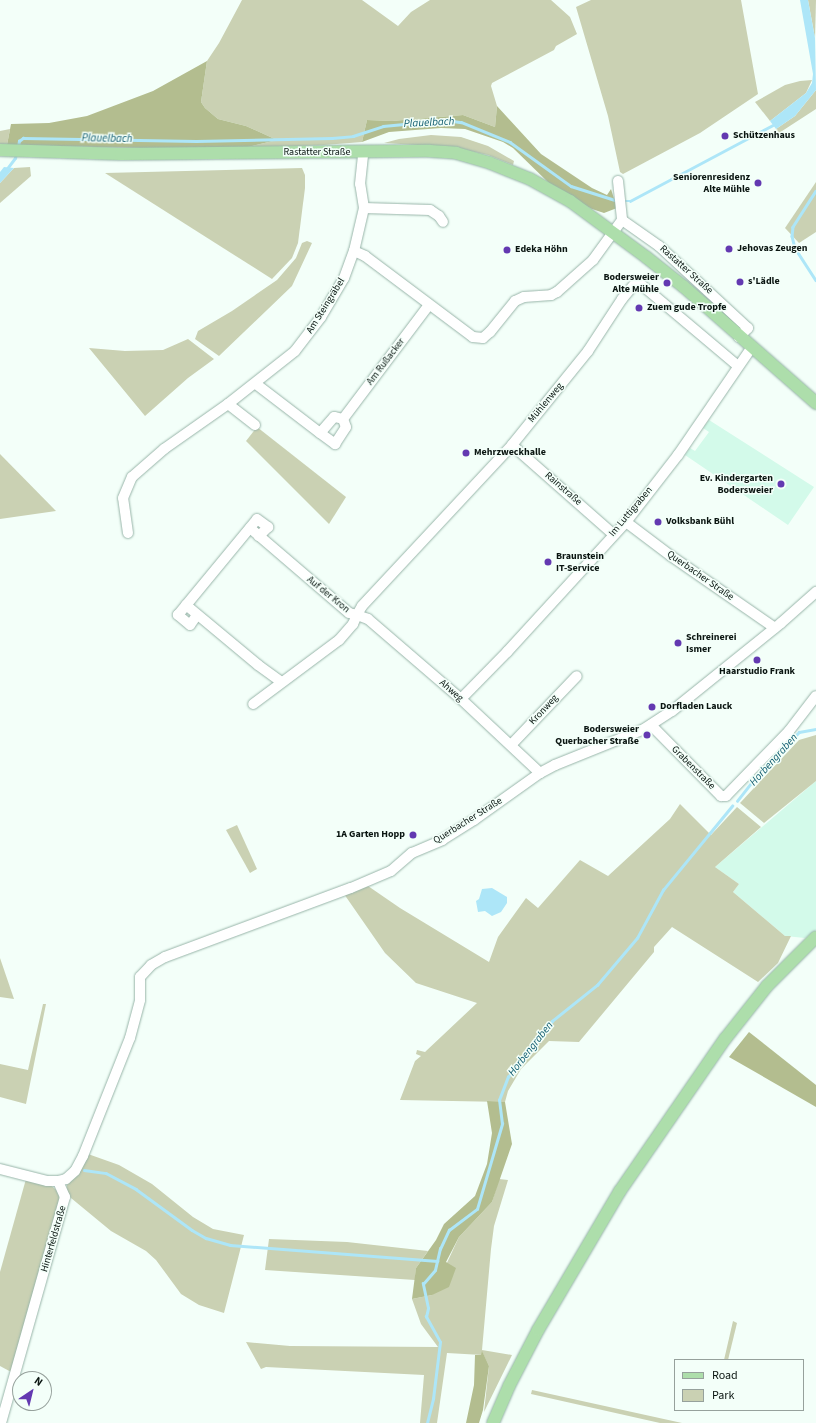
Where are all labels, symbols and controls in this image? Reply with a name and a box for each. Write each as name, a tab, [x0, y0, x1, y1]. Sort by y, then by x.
water label: Plauelbach	[403, 115, 455, 131]
place label: Schützenhaus	[733, 130, 795, 142]
marker: Schützenhaus	[720, 131, 730, 141]
water label: Plauelbach	[82, 132, 132, 146]
street label: Rastatter Straße	[283, 147, 351, 159]
place label: Seniorenresidenz Alte Mühle	[673, 171, 750, 194]
marker: Seniorenresidenz Alte Mühle	[753, 178, 763, 188]
street label: Rastatter Straße	[657, 243, 715, 297]
place label: Jehovas Zeugen	[737, 243, 807, 255]
place label: Edeka Höhn	[515, 244, 568, 256]
marker: Jehovas Zeugen	[724, 244, 734, 254]
marker: Edeka Höhn	[502, 245, 512, 255]
place label: Bodersweier Alte Mühle	[603, 271, 659, 294]
street label: Am Steingräbel	[304, 276, 348, 336]
place label: s'Lädle	[748, 276, 780, 288]
marker: s'Lädle	[735, 277, 745, 287]
marker: Bodersweier Alte Mühle	[662, 278, 672, 288]
place label: Zuem gude Tropfe	[647, 302, 726, 314]
marker: Zuem gude Tropfe	[634, 303, 644, 313]
street label: Am Rußacker	[365, 336, 407, 388]
street label: Mühlenweg	[526, 381, 566, 425]
place label: Mehrzweckhalle	[474, 447, 546, 459]
marker: Mehrzweckhalle	[461, 448, 471, 458]
street label: Rainstraße	[542, 470, 584, 508]
place label: Ev. Kindergarten Bodersweier	[700, 472, 773, 496]
marker: Ev. Kindergarten Bodersweier	[776, 479, 786, 489]
street label: Im Luttigraben	[607, 485, 655, 539]
place label: Volksbank Bühl	[666, 516, 734, 528]
marker: Volksbank Bühl	[653, 517, 663, 527]
street label: Querbacher Straße	[664, 548, 736, 604]
place label: Braunstein IT-Service	[556, 550, 604, 574]
marker: Braunstein IT-Service	[543, 557, 553, 567]
street label: Auf der Kron	[304, 574, 352, 616]
place label: Schreinerei Ismer	[686, 631, 736, 654]
marker: Schreinerei Ismer	[673, 638, 683, 648]
marker: Haarstudio Frank	[752, 655, 762, 665]
place label: Haarstudio Frank	[719, 666, 795, 678]
street label: Ahweg	[437, 677, 465, 705]
street label: Kronweg	[527, 692, 561, 728]
place label: Dorfladen Lauck	[660, 701, 732, 713]
marker: Dorfladen Lauck	[647, 702, 657, 712]
place label: Bodersweier Querbacher Straße	[555, 723, 639, 746]
marker: Bodersweier Querbacher Straße	[642, 730, 652, 740]
water label: Horbengraben	[747, 731, 801, 789]
street label: Grabenstraße	[669, 744, 717, 792]
street label: Querbacher Straße	[431, 795, 505, 847]
place label: 1A Garten Hopp	[336, 829, 405, 841]
marker: 1A Garten Hopp	[408, 830, 418, 840]
water label: Horbengraben	[506, 1019, 556, 1079]
street label: Hinterfeldstraße	[39, 1204, 69, 1274]
legend	[674, 1359, 804, 1411]
text: Road	[712, 1367, 738, 1384]
north arrow	[12, 1371, 52, 1411]
text: N	[31, 1373, 46, 1390]
text: Park	[712, 1387, 734, 1404]

